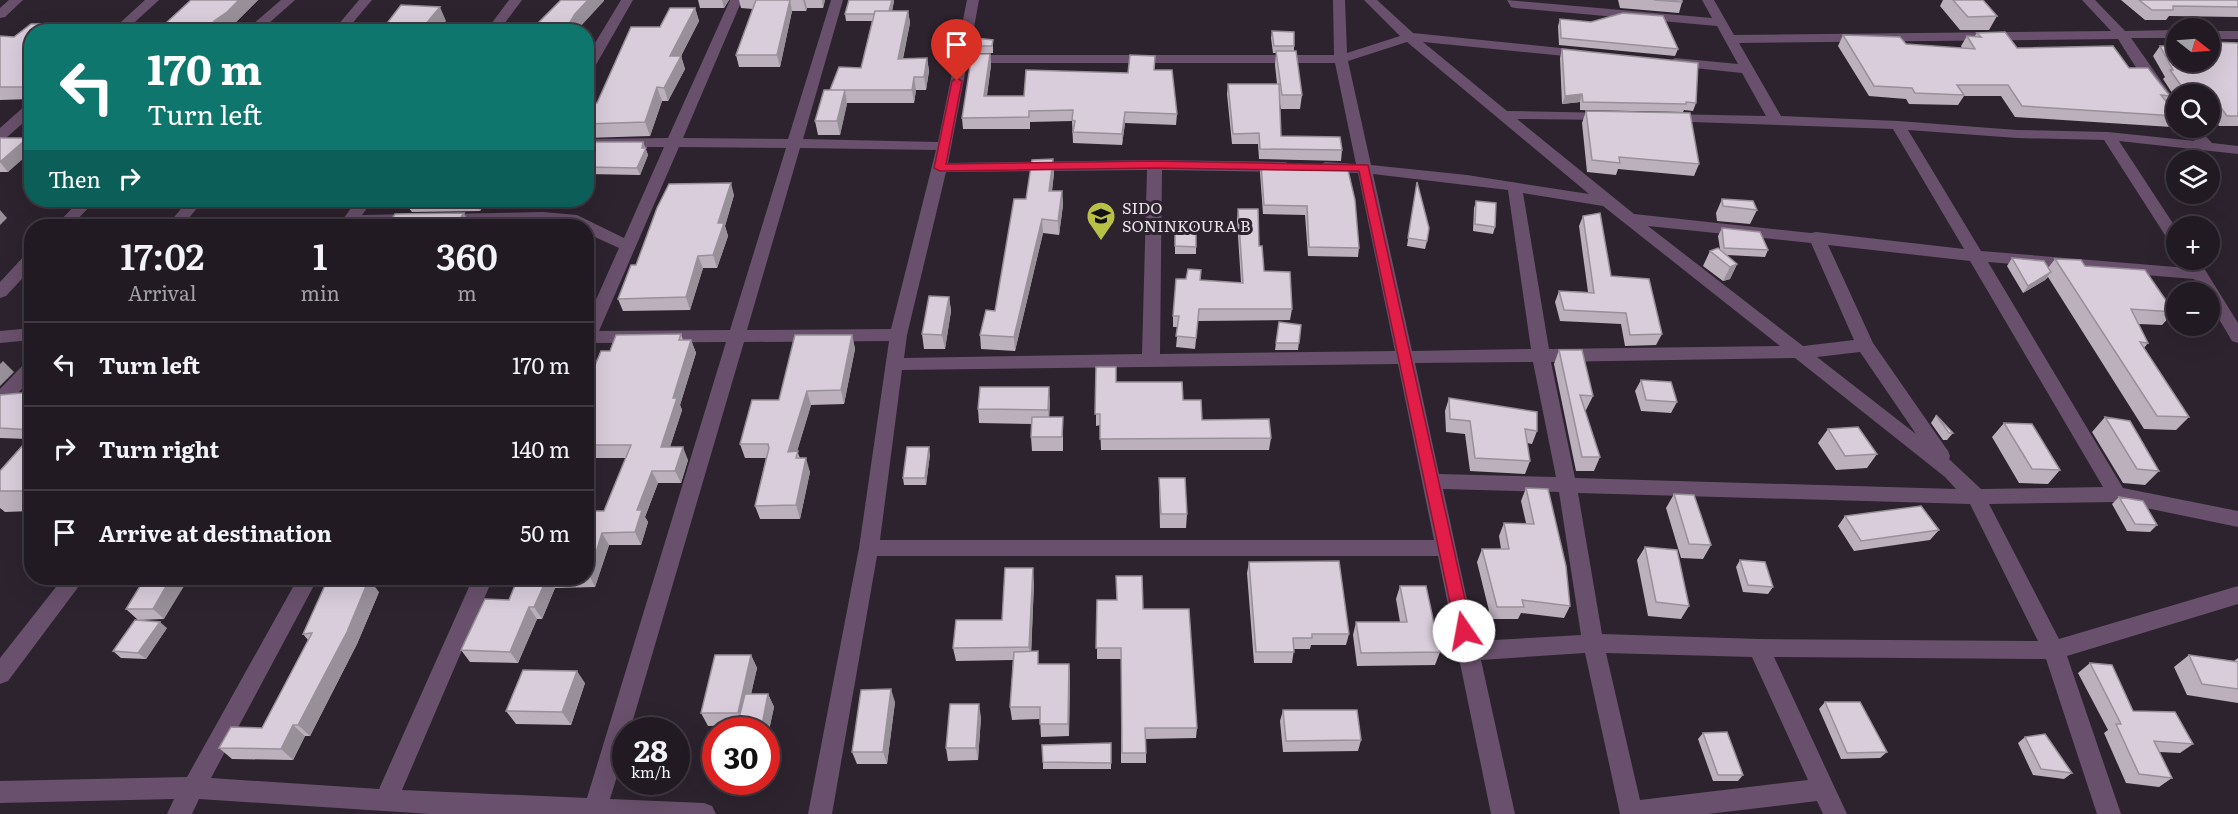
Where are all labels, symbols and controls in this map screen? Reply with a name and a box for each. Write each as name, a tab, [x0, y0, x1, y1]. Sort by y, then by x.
north arrow	[2166, 18, 2220, 72]
map controls	[2166, 18, 2220, 336]
pin	[931, 19, 982, 81]
icon: arrive	[940, 28, 973, 61]
text: 170 m	[147, 36, 262, 98]
icon: left	[48, 48, 126, 126]
button: search	[2166, 84, 2220, 138]
text: Turn left	[147, 93, 262, 133]
button: layers	[2166, 150, 2220, 204]
text: Then	[48, 162, 101, 195]
icon: right	[113, 162, 146, 195]
place label: SIDO SONINKOURA B	[1122, 195, 1251, 237]
school or university icon: SIDO SONINKOURA B	[1085, 200, 1117, 242]
button: +	[2166, 216, 2220, 270]
text: 17:02	[120, 228, 204, 281]
text: 1	[313, 228, 328, 281]
text: 360	[436, 228, 498, 281]
text: Arrival	[128, 277, 196, 307]
text: min	[300, 277, 340, 307]
text: m	[457, 277, 477, 307]
button: −	[2166, 282, 2220, 336]
icon: left	[48, 348, 81, 381]
text: Turn left	[99, 348, 200, 381]
text: 170 m	[512, 348, 570, 381]
icon: right	[48, 432, 81, 465]
text: Turn right	[99, 432, 219, 465]
text: 140 m	[511, 432, 570, 465]
icon: arrive	[48, 516, 81, 549]
text: Arrive at destination	[99, 516, 332, 549]
text: 50 m	[520, 516, 570, 549]
position arrow	[1432, 599, 1496, 663]
speed limit sign: 30	[702, 717, 780, 795]
text: 28	[634, 727, 668, 771]
text: km/h	[631, 760, 671, 783]

